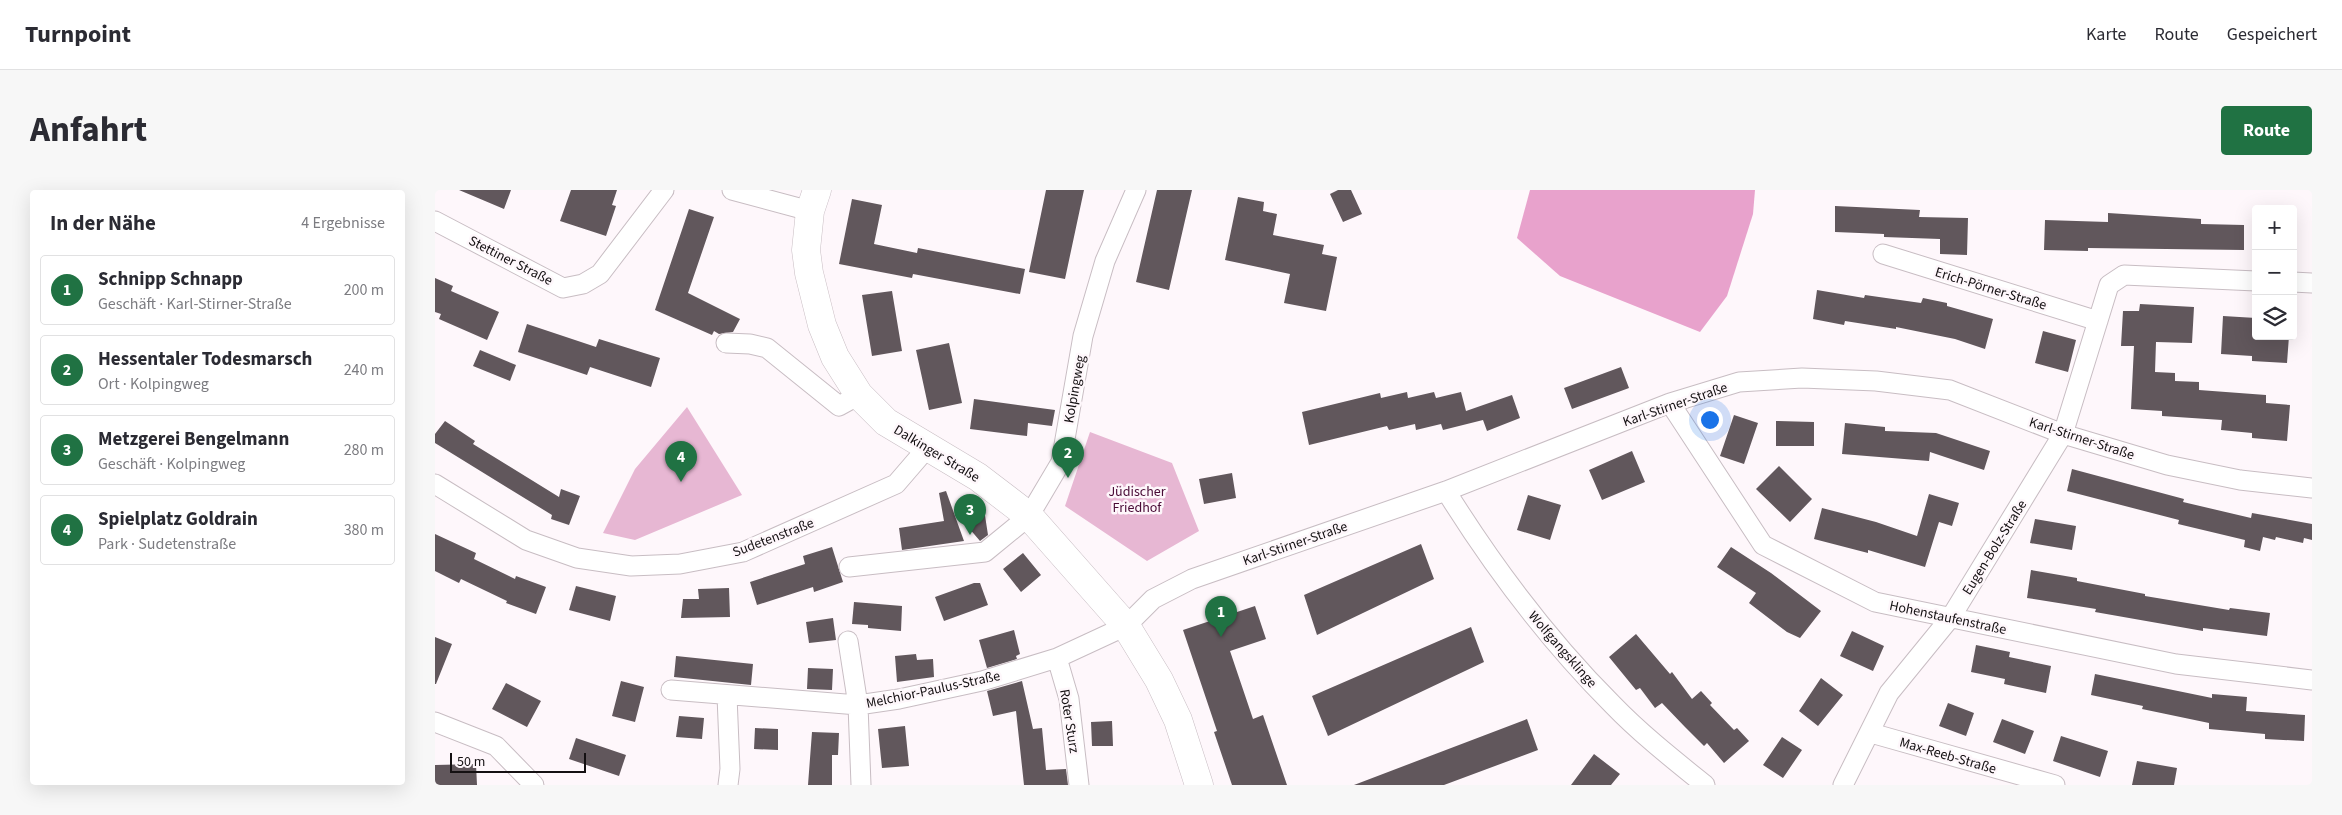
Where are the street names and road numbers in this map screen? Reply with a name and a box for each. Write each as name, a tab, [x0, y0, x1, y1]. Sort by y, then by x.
street label: Stettiner Straße	[465, 231, 556, 291]
street label: Erich-Pörner-Straße	[1932, 262, 2049, 315]
street label: Kolpingweg	[1059, 353, 1091, 425]
street label: Karl-Stirner-Straße	[1620, 378, 1730, 432]
street label: Karl-Stirner-Straße	[2026, 413, 2137, 465]
street label: Dalkinger Straße	[890, 420, 983, 487]
street label: Eugen-Bolz-Straße	[1958, 496, 2032, 599]
street label: Sudetenstraße	[730, 513, 817, 563]
street label: Karl-Stirner-Straße	[1240, 517, 1350, 571]
street label: Hohenstaufenstraße	[1887, 596, 2008, 640]
street label: Wolfgangsklinge	[1523, 607, 1601, 692]
street label: Melchior-Paulus-Straße	[864, 666, 1002, 714]
street label: Roter Sturz	[1054, 688, 1084, 755]
street label: Max-Reeb-Straße	[1897, 733, 1998, 779]

